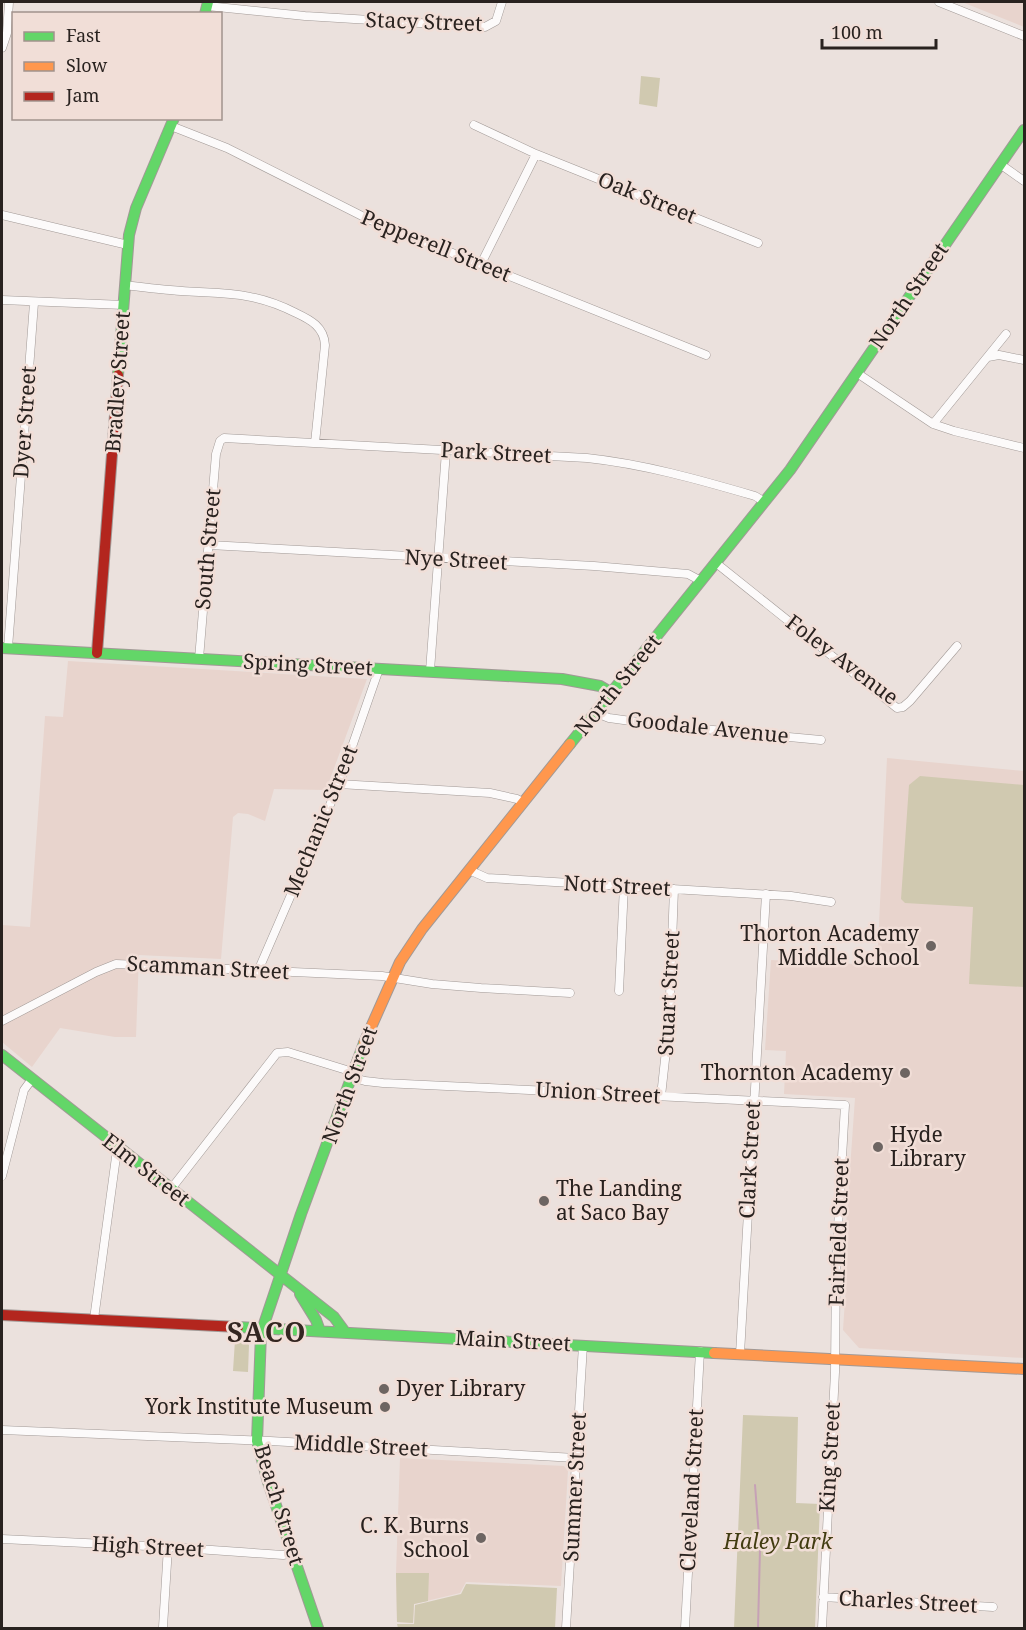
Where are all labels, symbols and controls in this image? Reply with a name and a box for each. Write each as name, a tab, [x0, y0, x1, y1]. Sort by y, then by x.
street label: Stacy Street	[365, 5, 483, 37]
legend	[12, 12, 222, 120]
scale bar	[822, 12, 936, 50]
text: 100 m	[831, 20, 883, 44]
text: Fast	[66, 23, 101, 47]
text: Slow	[66, 53, 108, 77]
text: Jam	[65, 83, 100, 107]
street label: Oak Street	[594, 165, 701, 229]
street label: Pepperell Street	[357, 202, 515, 288]
street label: North Street	[862, 237, 954, 354]
street label: Bradley Street	[98, 310, 136, 454]
street label: Dyer Street	[6, 365, 42, 479]
street label: Park Street	[440, 435, 552, 469]
street label: South Street	[188, 487, 226, 611]
street label: Nye Street	[404, 542, 508, 576]
street label: Foley Avenue	[781, 608, 904, 711]
street label: North Street	[568, 628, 667, 741]
street label: Spring Street	[243, 647, 374, 681]
street label: Goodale Avenue	[626, 705, 790, 749]
street label: Mechanic Street	[277, 741, 363, 901]
street label: Nott Street	[563, 868, 671, 902]
place label: Thorton Academy Middle School	[740, 919, 919, 971]
street label: Stuart Street	[651, 930, 685, 1056]
marker: Thorton Academy Middle School	[924, 939, 938, 953]
street label: Scamman Street	[126, 949, 290, 985]
street label: North Street	[315, 1022, 383, 1147]
place label: Thornton Academy	[701, 1058, 893, 1086]
marker: Thornton Academy	[898, 1066, 912, 1080]
street label: Union Street	[535, 1075, 661, 1109]
street label: Clark Street	[732, 1101, 766, 1219]
place label: Hyde Library	[890, 1120, 966, 1172]
street label: Elm Street	[97, 1126, 196, 1212]
marker: Hyde Library	[871, 1140, 885, 1154]
street label: Fairfield Street	[821, 1157, 855, 1307]
place label: The Landing at Saco Bay	[556, 1174, 683, 1226]
marker: The Landing at Saco Bay	[537, 1194, 551, 1208]
district label: SACO	[227, 1313, 307, 1350]
street label: Main Street	[454, 1323, 572, 1357]
place label: Dyer Library	[396, 1374, 526, 1402]
marker: Dyer Library	[377, 1382, 391, 1396]
place label: York Institute Museum	[144, 1392, 373, 1420]
marker: York Institute Museum	[378, 1400, 392, 1414]
street label: King Street	[812, 1401, 846, 1513]
street label: Cleveland Street	[673, 1408, 709, 1572]
street label: Summer Street	[556, 1412, 592, 1562]
street label: Middle Street	[293, 1428, 429, 1462]
street label: Beach Street	[248, 1441, 312, 1568]
place label: C. K. Burns School	[360, 1511, 469, 1563]
park label: Haley Park	[722, 1527, 834, 1555]
street label: High Street	[91, 1529, 205, 1563]
marker: C. K. Burns School	[474, 1531, 488, 1545]
street label: Charles Street	[838, 1583, 978, 1619]

